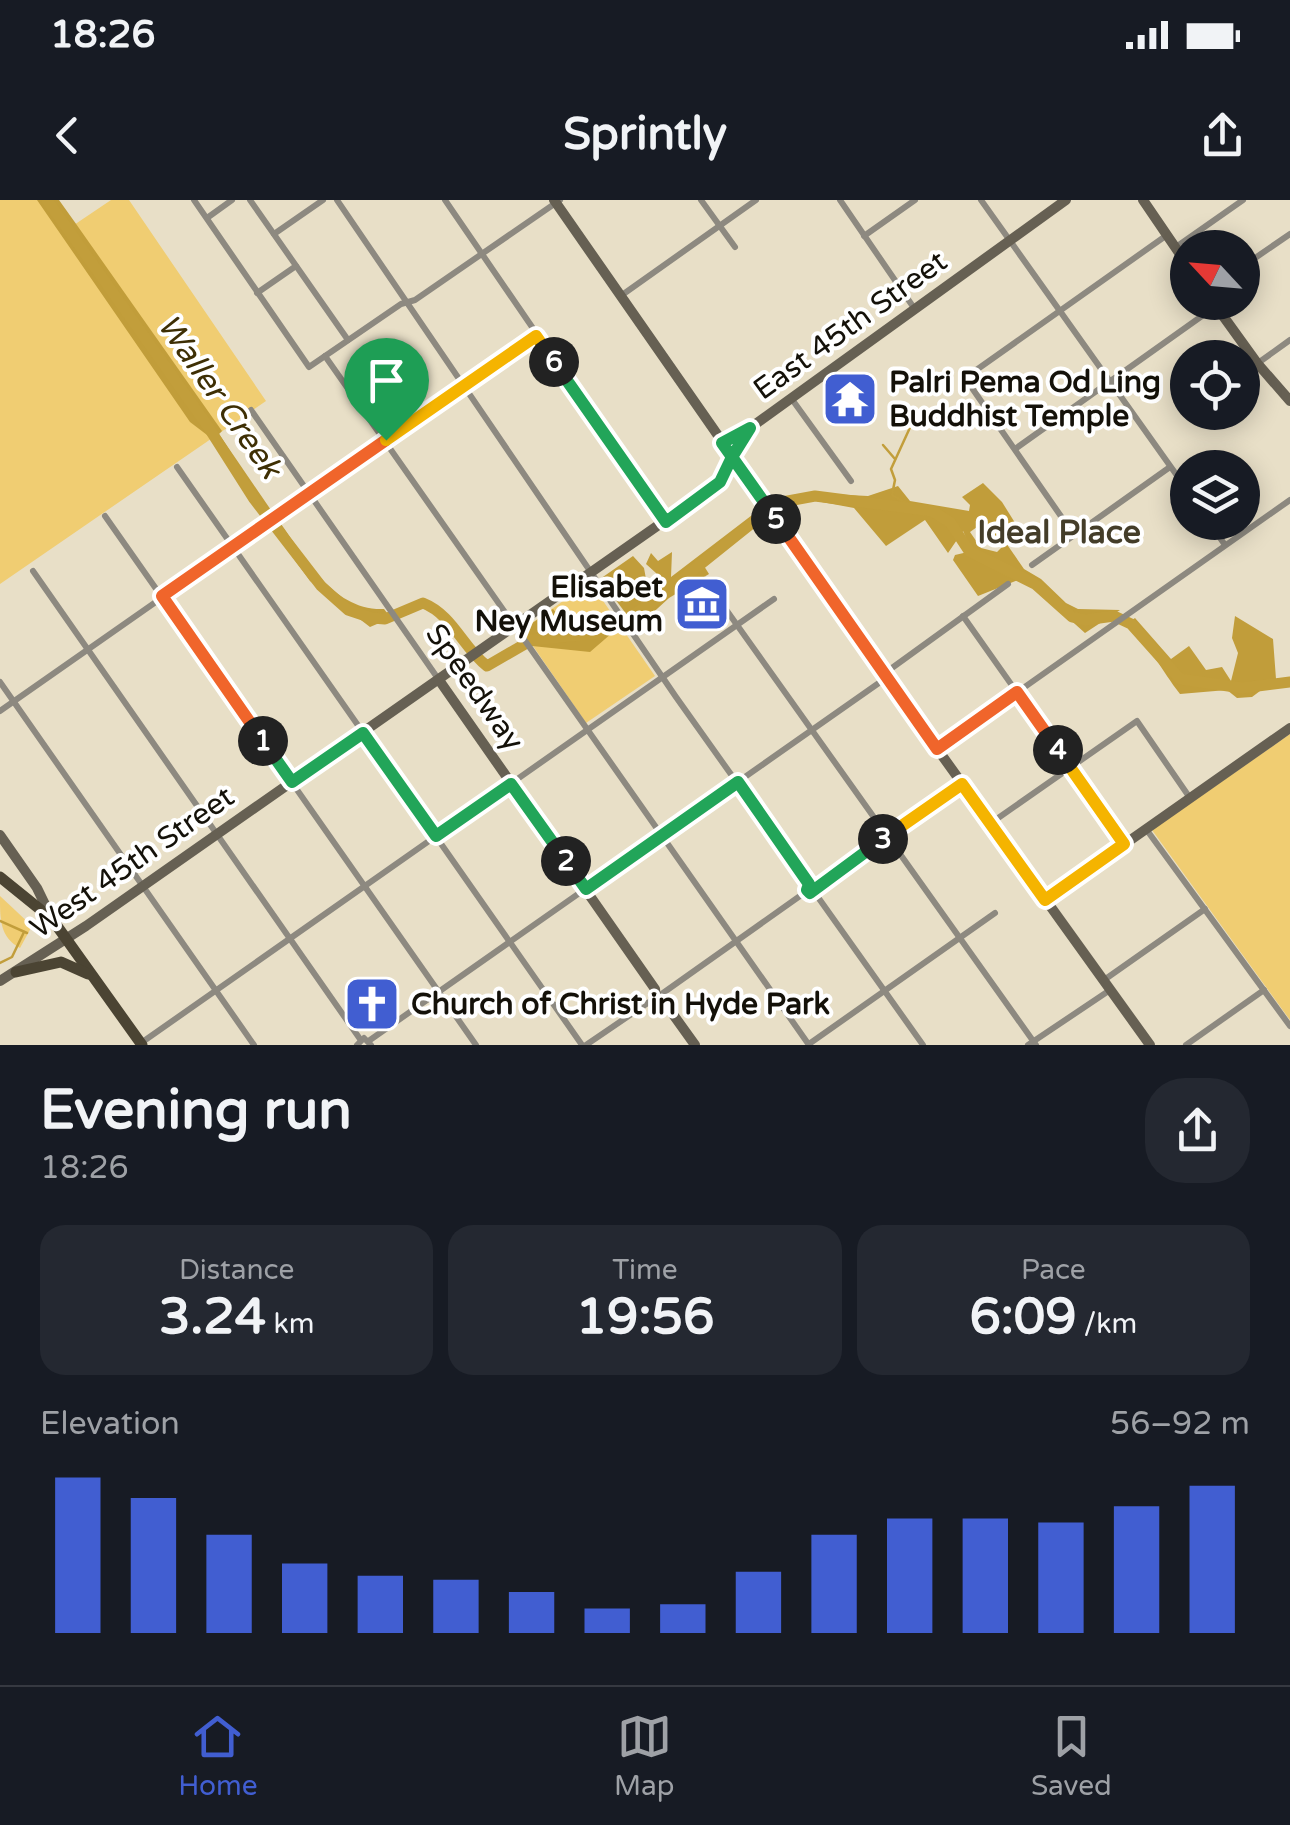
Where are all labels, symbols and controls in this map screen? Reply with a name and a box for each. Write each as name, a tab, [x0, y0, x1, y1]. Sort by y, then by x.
text: 18:26	[50, 12, 155, 58]
icon: back	[40, 108, 95, 163]
text: Sprintly	[563, 108, 727, 162]
icon: share	[1195, 108, 1250, 163]
north arrow	[1170, 230, 1260, 320]
map controls	[1170, 230, 1260, 540]
street label: East 45th Street	[746, 243, 954, 408]
water label: Waller Creek	[149, 307, 291, 488]
pin: 6	[529, 337, 579, 387]
pin	[344, 338, 429, 441]
button: locate	[1170, 340, 1260, 430]
text: 6	[545, 345, 563, 379]
icon: arrive	[359, 353, 414, 408]
place label: Palri Pema Od Ling Buddhist Temple	[889, 364, 1161, 435]
temple icon: Palri Pema Od Ling Buddhist Temple	[820, 369, 880, 429]
button: layers	[1170, 450, 1260, 540]
pin: 5	[751, 494, 801, 544]
text: 5	[767, 502, 785, 536]
district label: Ideal Place	[977, 514, 1141, 552]
place label: Elisabet Ney Museum	[475, 569, 664, 640]
museum icon: Elisabet Ney Museum	[672, 574, 732, 634]
street label: Speedway	[417, 617, 532, 758]
pin: 1	[238, 716, 288, 766]
text: 1	[254, 724, 272, 758]
pin: 4	[1033, 725, 1083, 775]
text: 4	[1049, 733, 1067, 767]
street label: West 45th Street	[23, 778, 241, 947]
pin: 3	[858, 814, 908, 864]
text: 3	[874, 822, 892, 856]
pin: 2	[541, 836, 591, 886]
text: 2	[557, 844, 575, 878]
church icon: Church of Christ in Hyde Park	[342, 974, 402, 1034]
place label: Church of Christ in Hyde Park	[411, 986, 830, 1023]
text: Evening run	[40, 1078, 352, 1144]
button: share	[1145, 1078, 1250, 1183]
text: 18:26	[40, 1149, 129, 1187]
text: Distance	[179, 1253, 294, 1287]
text: Time	[612, 1253, 678, 1287]
text: Pace	[1021, 1253, 1086, 1287]
text: 3.24	[159, 1287, 266, 1347]
text: 19:56	[576, 1287, 714, 1347]
text: 6:09	[969, 1287, 1077, 1347]
text: km	[266, 1307, 314, 1341]
text: /km	[1077, 1307, 1137, 1341]
text: Elevation	[40, 1405, 180, 1443]
text: 56–92 m	[1110, 1405, 1250, 1443]
tab: Home	[178, 1709, 258, 1803]
tab: Map	[614, 1709, 674, 1803]
tab: Saved	[1031, 1709, 1112, 1803]

